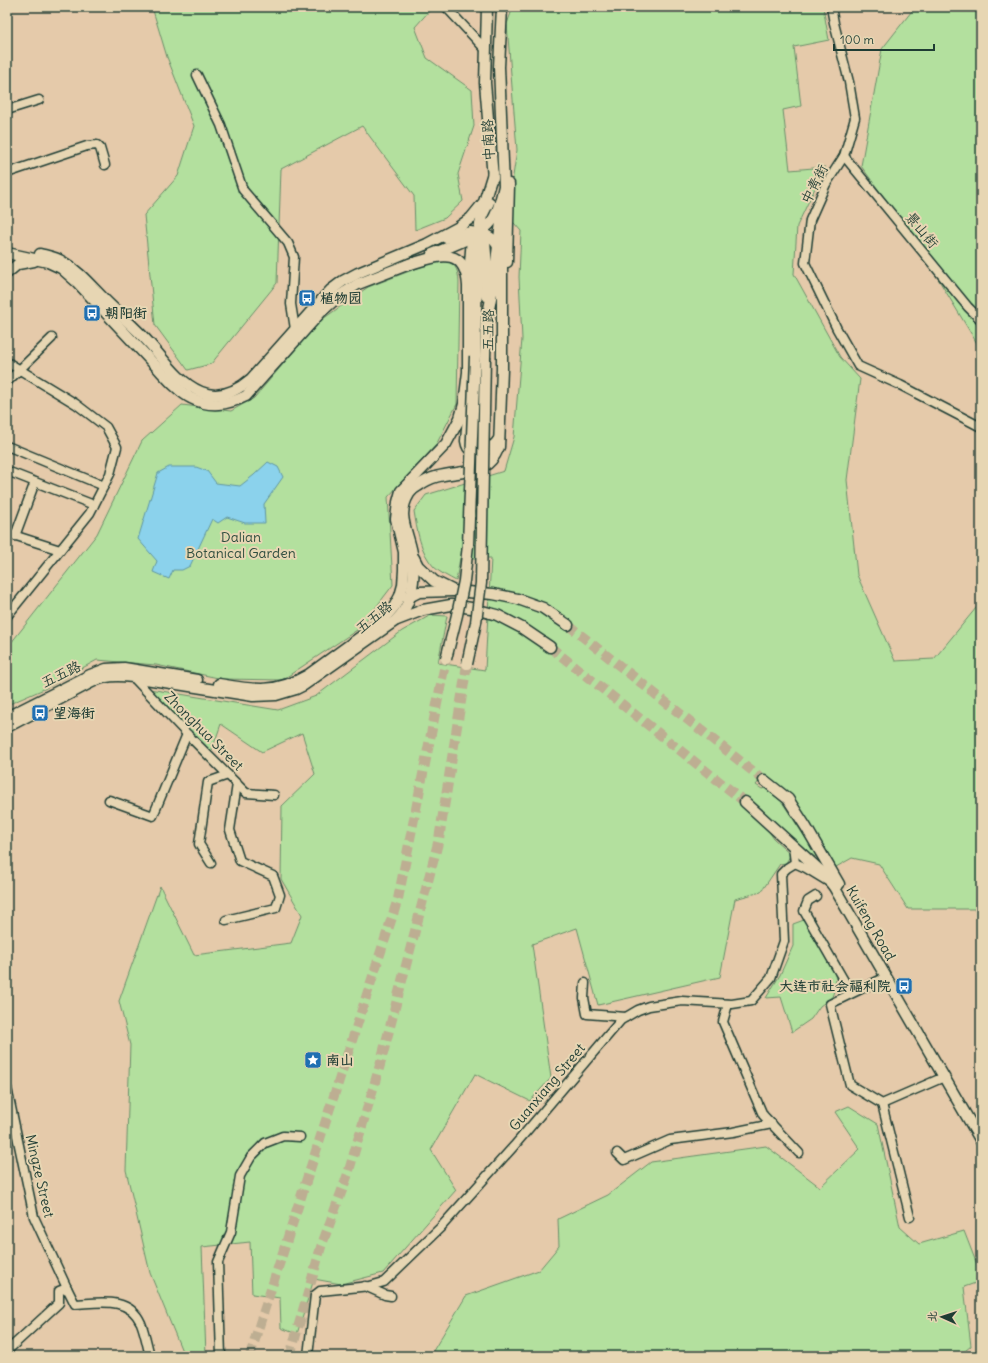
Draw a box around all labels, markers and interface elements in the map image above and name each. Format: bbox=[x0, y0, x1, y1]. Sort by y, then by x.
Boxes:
scale bar bbox=[834, 26, 934, 52]
text: 100 m bbox=[840, 32, 874, 47]
street label: 中南路 bbox=[478, 119, 498, 161]
street label: 中青街 bbox=[796, 161, 832, 207]
street label: 景山街 bbox=[902, 208, 942, 252]
bus stop icon: 植物园 bbox=[297, 288, 317, 308]
place label: 植物园 bbox=[320, 289, 362, 307]
bus stop icon: 朝阳街 bbox=[82, 303, 102, 323]
place label: 朝阳街 bbox=[105, 304, 147, 322]
street label: 五五路 bbox=[479, 309, 497, 351]
park label: Dalian Botanical Garden bbox=[186, 528, 296, 562]
street label: 五五路 bbox=[352, 597, 396, 637]
street label: 五五路 bbox=[38, 657, 84, 691]
street label: Zhonghua Street bbox=[161, 688, 248, 775]
bus stop icon: 望海街 bbox=[30, 703, 50, 723]
place label: 望海街 bbox=[53, 704, 95, 722]
street label: Kuifeng Road bbox=[842, 882, 900, 964]
bus stop icon: 大连市社会福利院 bbox=[894, 976, 914, 996]
place label: 大连市社会福利院 bbox=[779, 977, 891, 995]
street label: Guanxiang Street bbox=[505, 1039, 589, 1135]
place icon: 南山 bbox=[303, 1050, 323, 1070]
place label: 南山 bbox=[326, 1051, 354, 1069]
street label: Mingze Street bbox=[22, 1133, 58, 1220]
north arrow bbox=[922, 1297, 962, 1337]
text: 北 bbox=[925, 1311, 939, 1322]

